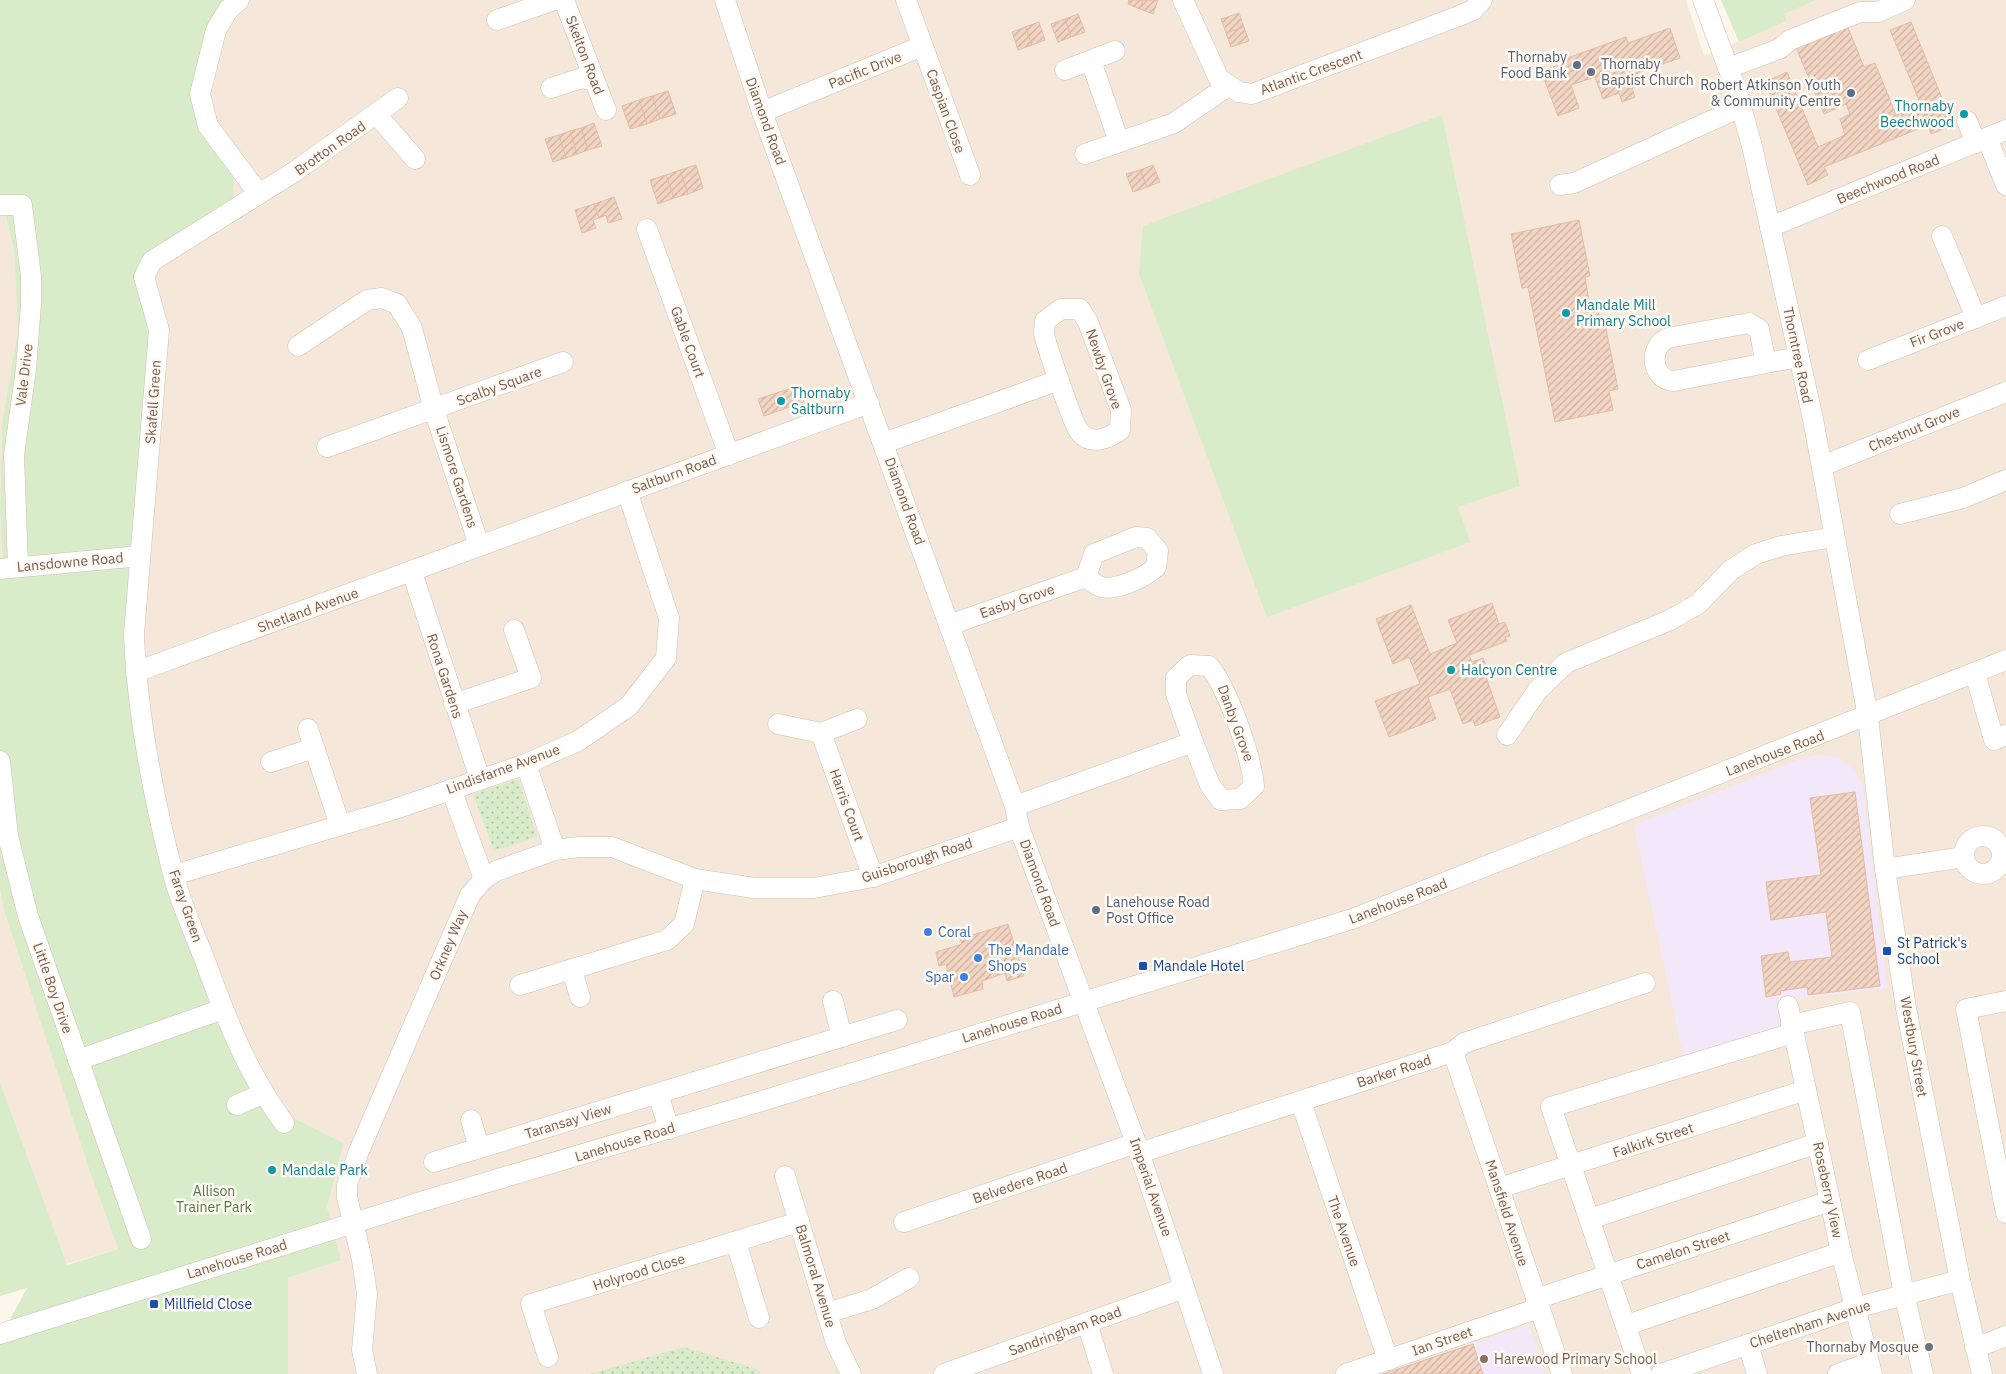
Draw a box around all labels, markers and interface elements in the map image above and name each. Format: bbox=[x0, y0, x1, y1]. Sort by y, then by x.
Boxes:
street label: Skelton Road bbox=[562, 13, 608, 97]
street label: Atlantic Crescent bbox=[1257, 45, 1365, 99]
street label: Pacific Drive bbox=[826, 47, 904, 93]
place label: Thornaby Food Bank bbox=[1500, 48, 1568, 82]
place label: Thornaby Baptist Church bbox=[1601, 55, 1694, 89]
marker: Thornaby Food Bank bbox=[1571, 59, 1583, 71]
street label: Caspian Close bbox=[922, 66, 970, 156]
marker: Thornaby Baptist Church bbox=[1585, 66, 1597, 78]
street label: Diamond Road bbox=[742, 75, 790, 167]
place label: Robert Atkinson Youth & Community Centre bbox=[1700, 76, 1841, 110]
marker: Robert Atkinson Youth & Community Centre bbox=[1845, 87, 1857, 99]
place label: Thornaby Beechwood bbox=[1880, 97, 1954, 131]
marker: Thornaby Beechwood bbox=[1958, 108, 1970, 120]
street label: Brotton Road bbox=[291, 117, 369, 179]
street label: Beechwood Road bbox=[1834, 150, 1942, 208]
place label: Mandale Mill Primary School bbox=[1576, 296, 1671, 330]
street label: Gable Court bbox=[667, 304, 709, 380]
street label: Thorntree Road bbox=[1779, 305, 1817, 405]
marker: Mandale Mill Primary School bbox=[1560, 307, 1572, 319]
street label: Fir Grove bbox=[1907, 314, 1967, 352]
street label: Newby Grove bbox=[1082, 327, 1126, 412]
street label: Vale Drive bbox=[11, 342, 37, 407]
street label: Skafell Green bbox=[141, 359, 165, 445]
street label: Scalby Square bbox=[454, 362, 544, 410]
place label: Thornaby Saltburn bbox=[791, 384, 850, 418]
marker: Thornaby Saltburn bbox=[775, 395, 787, 407]
street label: Chestnut Grove bbox=[1866, 402, 1963, 456]
street label: Lismore Gardens bbox=[432, 424, 482, 530]
street label: Saltburn Road bbox=[629, 450, 719, 498]
street label: Diamond Road bbox=[881, 455, 929, 547]
street label: Lansdowne Road bbox=[16, 548, 124, 576]
street label: Easby Grove bbox=[977, 580, 1057, 622]
street label: Shetland Avenue bbox=[255, 583, 361, 637]
street label: Rona Gardens bbox=[423, 631, 467, 721]
place label: Halcyon Centre bbox=[1461, 661, 1558, 679]
marker: Halcyon Centre bbox=[1445, 664, 1457, 676]
street label: Danby Grove bbox=[1214, 682, 1258, 764]
street label: Lanehouse Road bbox=[1723, 726, 1827, 780]
street label: Lindisfarne Avenue bbox=[444, 740, 563, 798]
street label: Harris Court bbox=[826, 766, 868, 844]
street label: Guisborough Road bbox=[859, 834, 975, 886]
street label: Diamond Road bbox=[1016, 837, 1064, 929]
street label: Faray Green bbox=[165, 867, 207, 945]
street label: Lanehouse Road bbox=[1346, 874, 1450, 928]
place label: Lanehouse Road Post Office bbox=[1106, 893, 1210, 927]
marker: Lanehouse Road Post Office bbox=[1090, 904, 1102, 916]
street label: Orkney Way bbox=[425, 907, 471, 983]
place label: Coral bbox=[938, 923, 971, 941]
marker: Coral bbox=[922, 926, 934, 938]
place label: St Patrick's School bbox=[1897, 934, 1968, 968]
street label: Little Boy Drive bbox=[29, 940, 77, 1036]
place label: The Mandale Shops bbox=[988, 941, 1069, 975]
marker: St Patrick's School bbox=[1881, 945, 1893, 957]
marker: The Mandale Shops bbox=[972, 952, 984, 964]
place label: Mandale Hotel bbox=[1153, 957, 1244, 975]
marker: Mandale Hotel bbox=[1137, 960, 1149, 972]
place label: Spar bbox=[925, 968, 954, 986]
marker: Spar bbox=[958, 971, 970, 983]
street label: Westbury Street bbox=[1896, 995, 1932, 1099]
street label: Lanehouse Road bbox=[960, 999, 1064, 1047]
street label: Barker Road bbox=[1354, 1051, 1434, 1091]
street label: Taransay View bbox=[522, 1099, 614, 1143]
street label: Lanehouse Road bbox=[573, 1118, 677, 1166]
street label: Falkirk Street bbox=[1610, 1118, 1696, 1161]
street label: Imperial Avenue bbox=[1126, 1135, 1176, 1239]
street label: Roseberry View bbox=[1809, 1140, 1847, 1240]
street label: Mansfield Avenue bbox=[1481, 1157, 1533, 1269]
street label: Belvedere Road bbox=[970, 1158, 1070, 1208]
place label: Mandale Park bbox=[282, 1161, 368, 1179]
marker: Mandale Park bbox=[266, 1164, 278, 1176]
park label: Allison Trainer Park bbox=[176, 1182, 253, 1216]
street label: The Avenue bbox=[1323, 1193, 1365, 1269]
street label: Balmoral Avenue bbox=[792, 1222, 840, 1330]
street label: Camelon Street bbox=[1634, 1226, 1732, 1274]
street label: Lanehouse Road bbox=[185, 1235, 289, 1283]
street label: Holyrood Close bbox=[591, 1249, 688, 1295]
place label: Millfield Close bbox=[164, 1295, 252, 1313]
street label: Cheltenham Avenue bbox=[1747, 1296, 1873, 1352]
marker: Millfield Close bbox=[148, 1298, 160, 1310]
street label: Sandringham Road bbox=[1006, 1302, 1124, 1360]
street label: Ian Street bbox=[1409, 1322, 1475, 1360]
place label: Thornaby Mosque bbox=[1807, 1338, 1919, 1356]
marker: Thornaby Mosque bbox=[1923, 1341, 1935, 1353]
place label: Harewood Primary School bbox=[1494, 1350, 1657, 1368]
marker: Harewood Primary School bbox=[1478, 1353, 1490, 1365]

